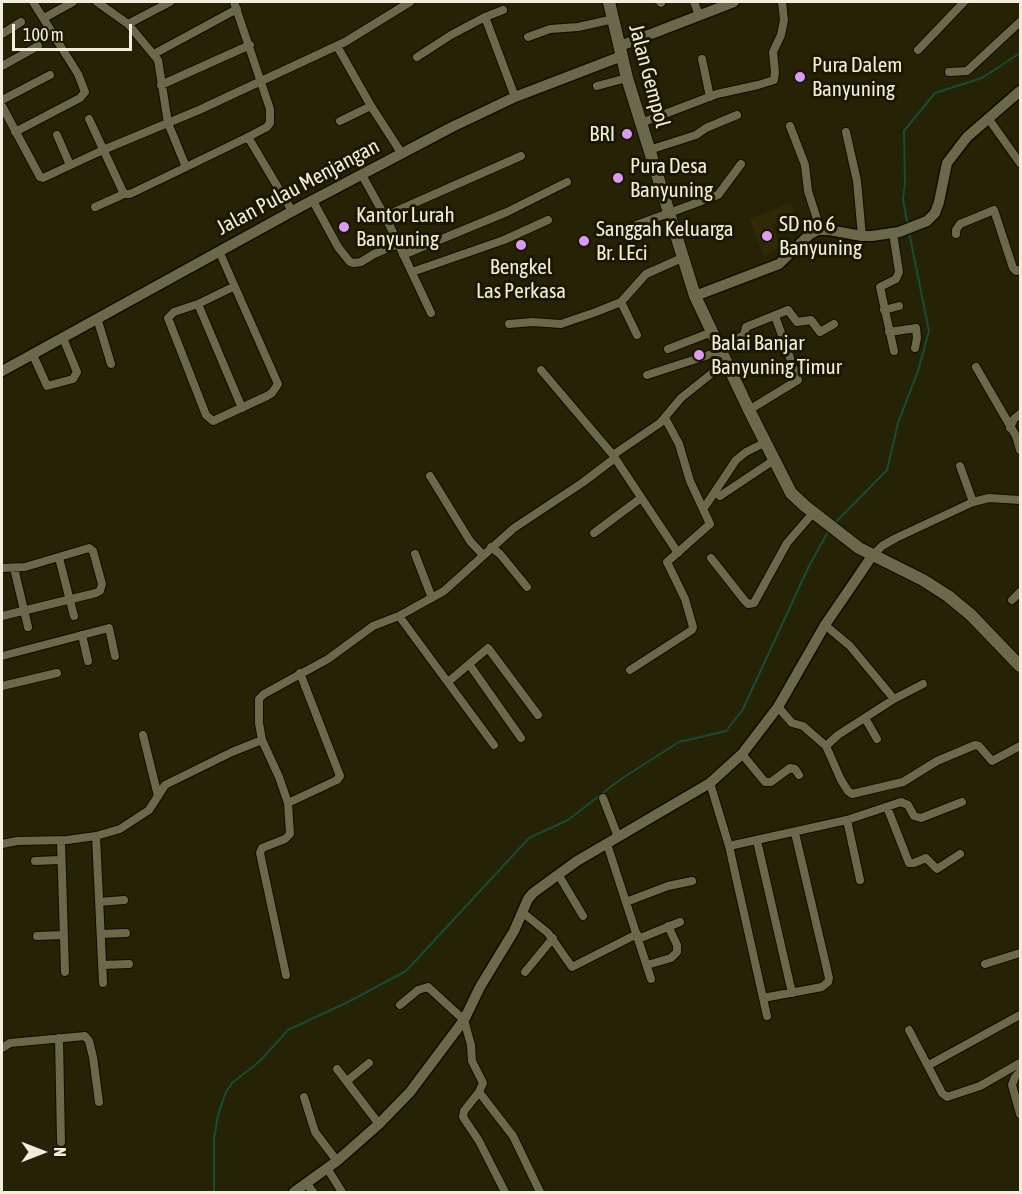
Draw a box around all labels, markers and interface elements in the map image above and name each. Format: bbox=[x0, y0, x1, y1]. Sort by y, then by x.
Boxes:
scale bar bbox=[15, 12, 135, 50]
street label: Jalan Gempol bbox=[623, 22, 675, 130]
text: 100 m bbox=[23, 24, 64, 45]
place label: Pura Dalem Banyuning bbox=[812, 52, 902, 102]
marker: Pura Dalem Banyuning bbox=[793, 70, 807, 84]
place label: BRI bbox=[589, 121, 615, 147]
marker: BRI bbox=[620, 127, 634, 141]
street label: Jalan Pulau Menjangan bbox=[212, 133, 384, 241]
place label: Pura Desa Banyuning bbox=[630, 153, 713, 203]
marker: Pura Desa Banyuning bbox=[611, 171, 625, 185]
place label: Kantor Lurah Banyuning bbox=[356, 202, 455, 252]
place label: SD no 6 Banyuning bbox=[779, 211, 862, 261]
place label: Sanggah Keluarga Br. LEci bbox=[596, 216, 734, 266]
marker: Kantor Lurah Banyuning bbox=[337, 220, 351, 234]
marker: SD no 6 Banyuning bbox=[760, 229, 774, 243]
marker: Sanggah Keluarga Br. LEci bbox=[577, 234, 591, 248]
marker: Bengkel Las Perkasa bbox=[514, 238, 528, 252]
place label: Bengkel Las Perkasa bbox=[476, 254, 566, 304]
place label: Balai Banjar Banyuning Timur bbox=[711, 330, 842, 380]
marker: Balai Banjar Banyuning Timur bbox=[692, 348, 706, 362]
north arrow bbox=[12, 1122, 72, 1182]
text: N bbox=[51, 1147, 69, 1157]

